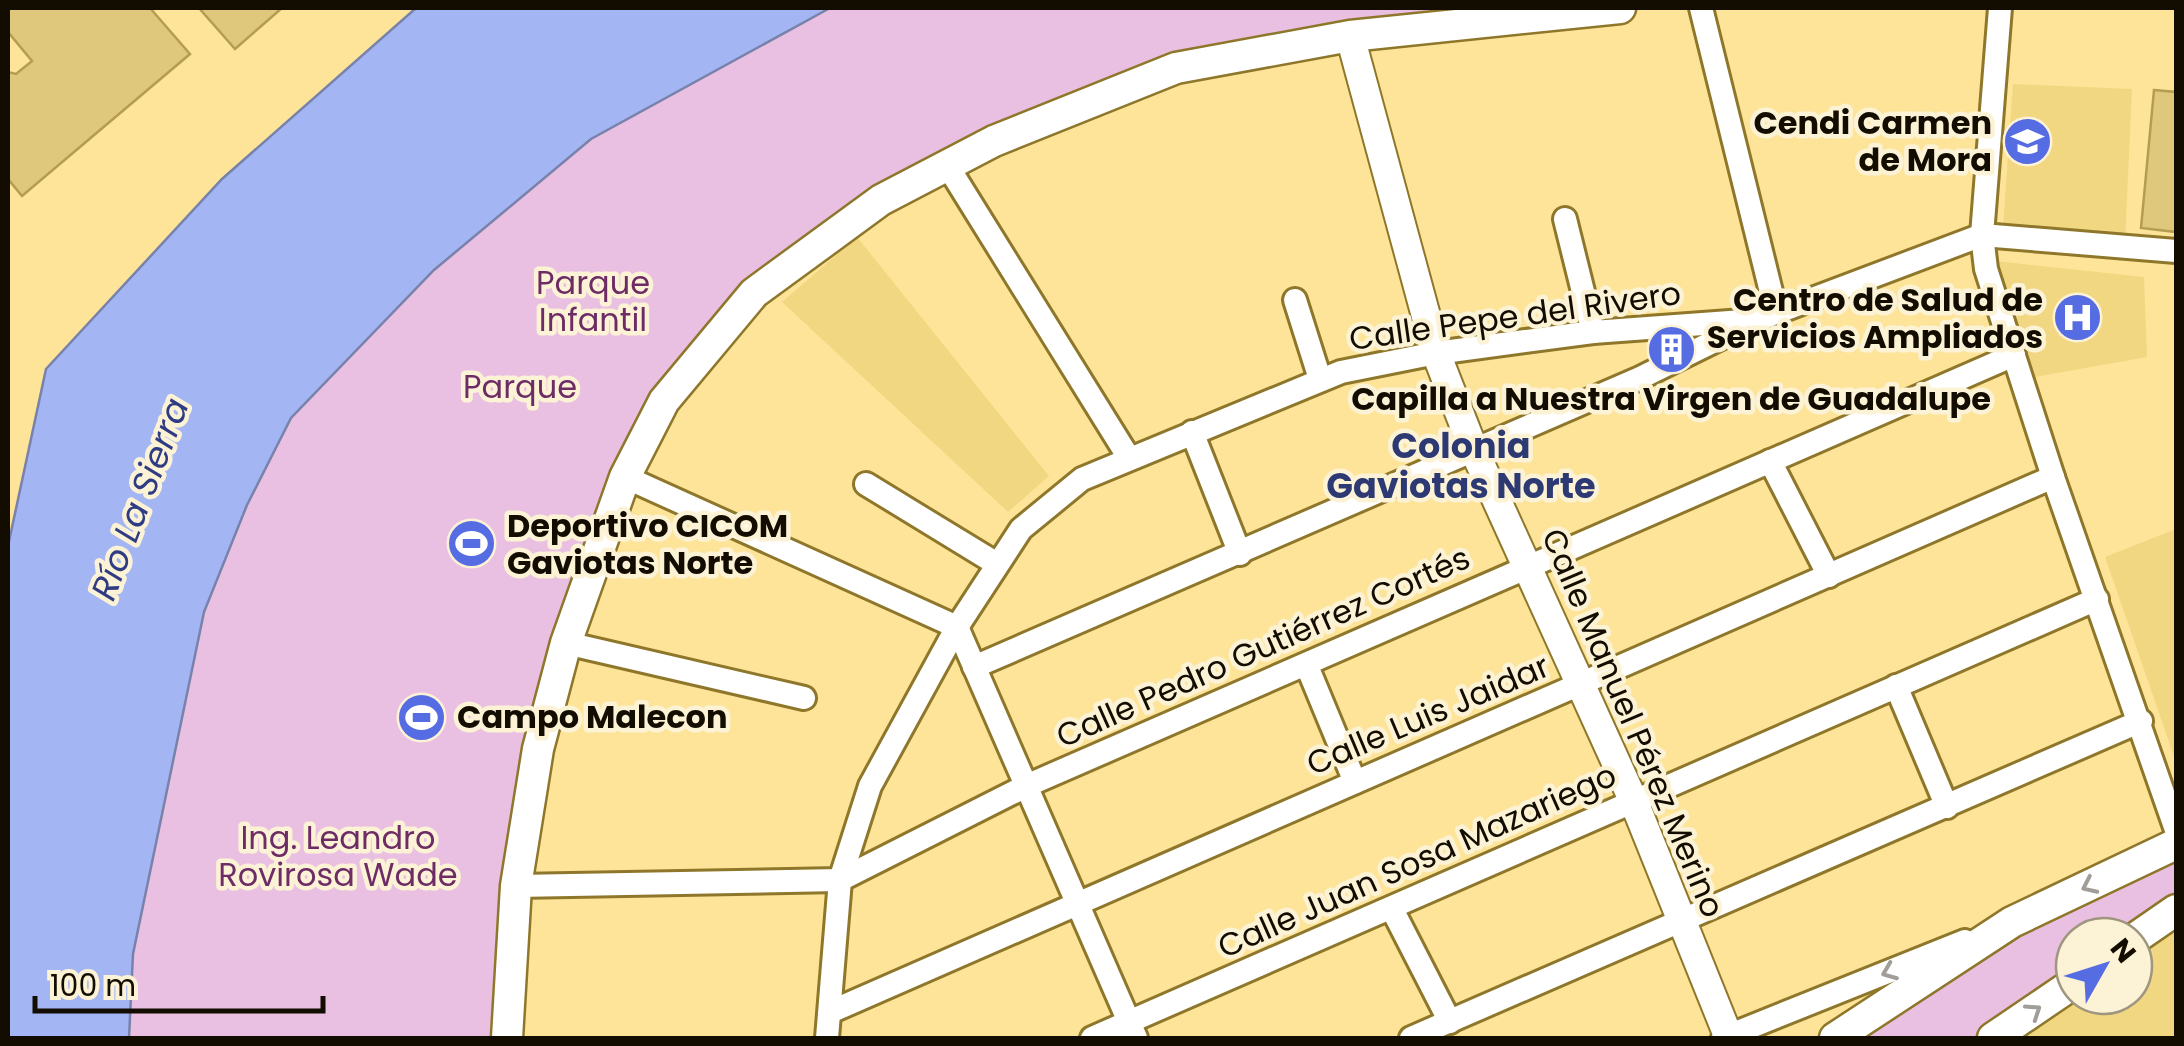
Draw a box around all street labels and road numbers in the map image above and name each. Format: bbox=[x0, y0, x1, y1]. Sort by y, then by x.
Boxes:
street label: Calle Pepe del Rivero bbox=[1346, 270, 1684, 361]
street label: Calle Manuel Pérez Merino bbox=[1531, 521, 1736, 924]
street label: Calle Pedro Gutiérrez Cortés bbox=[1049, 535, 1477, 758]
street label: Calle Luis Jaidar bbox=[1300, 643, 1556, 786]
street label: Calle Juan Sosa Mazariego bbox=[1210, 752, 1623, 969]

